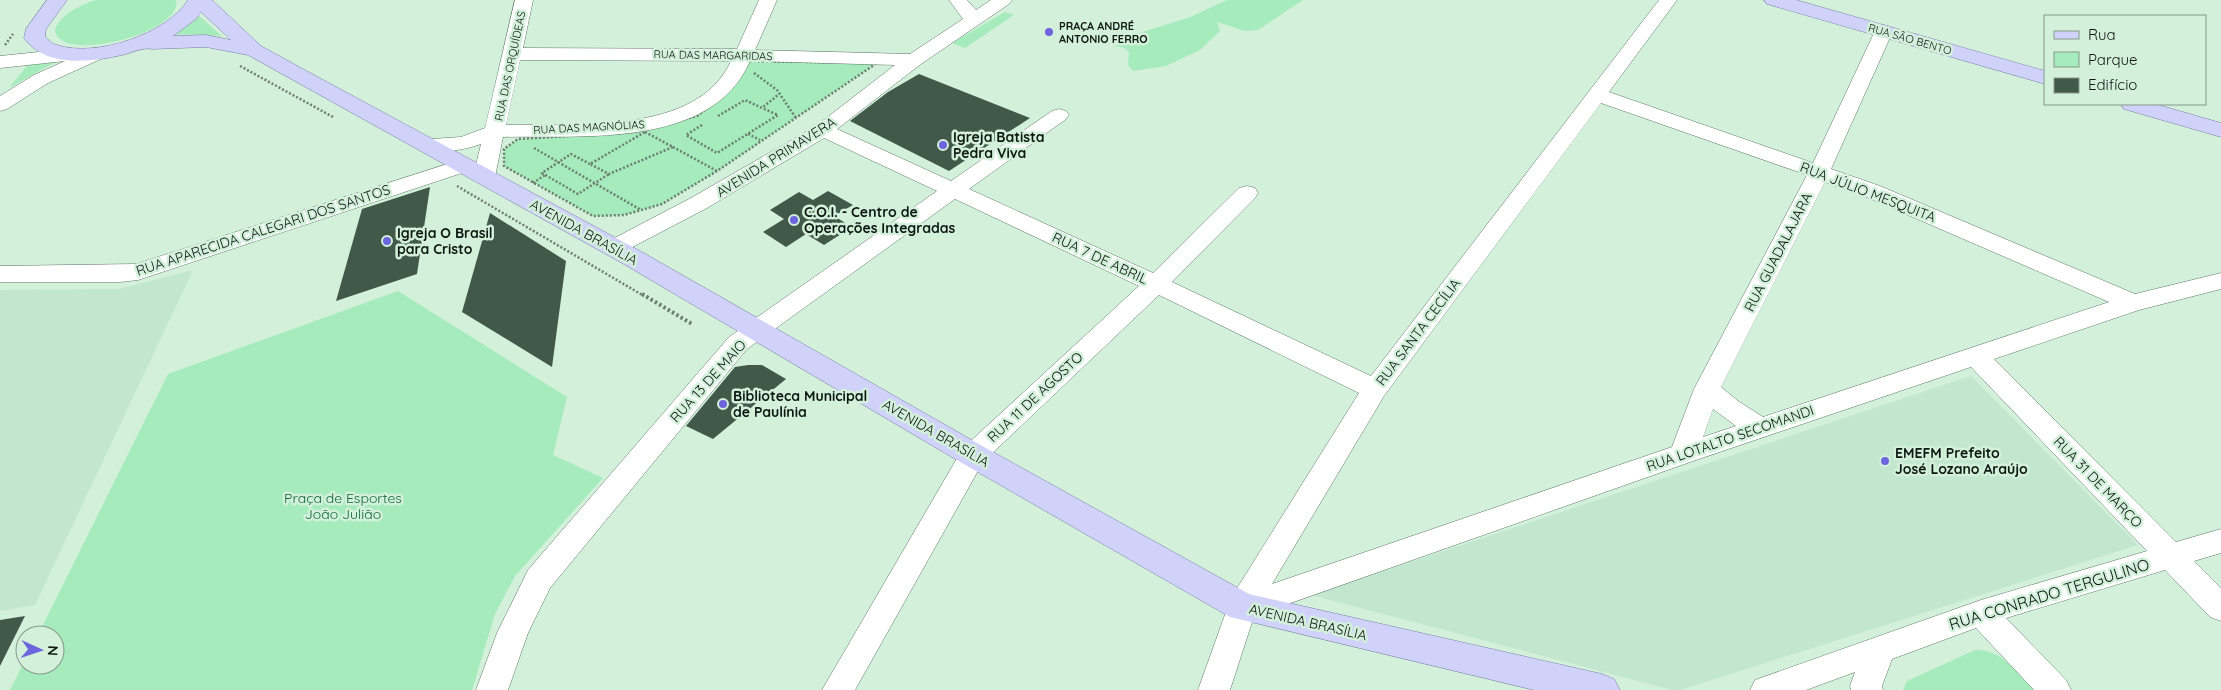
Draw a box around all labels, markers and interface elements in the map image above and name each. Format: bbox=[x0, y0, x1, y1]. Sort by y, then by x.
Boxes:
street label: RUA DAS ORQUÍDEAS bbox=[492, 10, 528, 122]
legend bbox=[2044, 15, 2206, 105]
place label: PRAÇA ANDRÉ ANTONIO FERRO bbox=[1059, 19, 1148, 46]
street label: RUA SÃO BENTO bbox=[1867, 20, 1953, 58]
text: Rua bbox=[2088, 25, 2116, 44]
marker: PRAÇA ANDRÉ ANTONIO FERRO bbox=[1043, 26, 1055, 38]
street label: RUA DAS MARGARIDAS bbox=[653, 47, 773, 63]
text: Parque bbox=[2088, 50, 2138, 69]
text: Edifício bbox=[2088, 75, 2137, 94]
street label: AVENIDA PRIMAVERA bbox=[713, 113, 839, 201]
street label: RUA DAS MAGNÓLIAS bbox=[533, 117, 645, 137]
place label: Igreja Batista Pedra Viva bbox=[953, 128, 1045, 162]
marker: Igreja Batista Pedra Viva bbox=[937, 139, 949, 151]
street label: RUA JÚLIO MESQUITA bbox=[1798, 158, 1938, 226]
street label: RUA APARECIDA CALEGARI DOS SANTOS bbox=[134, 180, 393, 280]
street label: RUA GUADALAJARA bbox=[1740, 189, 1816, 315]
street label: AVENIDA BRASÍLIA bbox=[527, 195, 641, 269]
place label: C.O.I. - Centro de Operações Integradas bbox=[804, 203, 956, 237]
marker: C.O.I. - Centro de Operações Integradas bbox=[788, 214, 800, 226]
place label: Igreja O Brasil para Cristo bbox=[397, 224, 493, 258]
street label: RUA 7 DE ABRIL bbox=[1049, 228, 1151, 288]
marker: Igreja O Brasil para Cristo bbox=[381, 235, 393, 247]
street label: RUA SANTA CECÍLIA bbox=[1372, 275, 1464, 389]
street label: RUA 13 DE MAIO bbox=[666, 336, 750, 426]
street label: RUA 11 DE AGOSTO bbox=[983, 348, 1087, 446]
place label: Biblioteca Municipal de Paulínia bbox=[733, 387, 867, 421]
street label: AVENIDA BRASÍLIA bbox=[879, 395, 993, 471]
marker: Biblioteca Municipal de Paulínia bbox=[717, 398, 729, 410]
street label: RUA LOTALTO SECOMANDI bbox=[1644, 401, 1816, 475]
street label: RUA 31 DE MARÇO bbox=[2050, 433, 2146, 532]
place label: EMEFM Prefeito José Lozano Araújo bbox=[1895, 444, 2028, 478]
marker: EMEFM Prefeito José Lozano Araújo bbox=[1879, 455, 1891, 467]
park label: Praça de Esportes João Julião bbox=[284, 489, 402, 523]
street label: RUA CONRADO TERGULINO bbox=[1946, 554, 2152, 634]
street label: AVENIDA BRASÍLIA bbox=[1247, 600, 1369, 644]
north arrow bbox=[15, 625, 65, 675]
text: N bbox=[44, 645, 62, 656]

